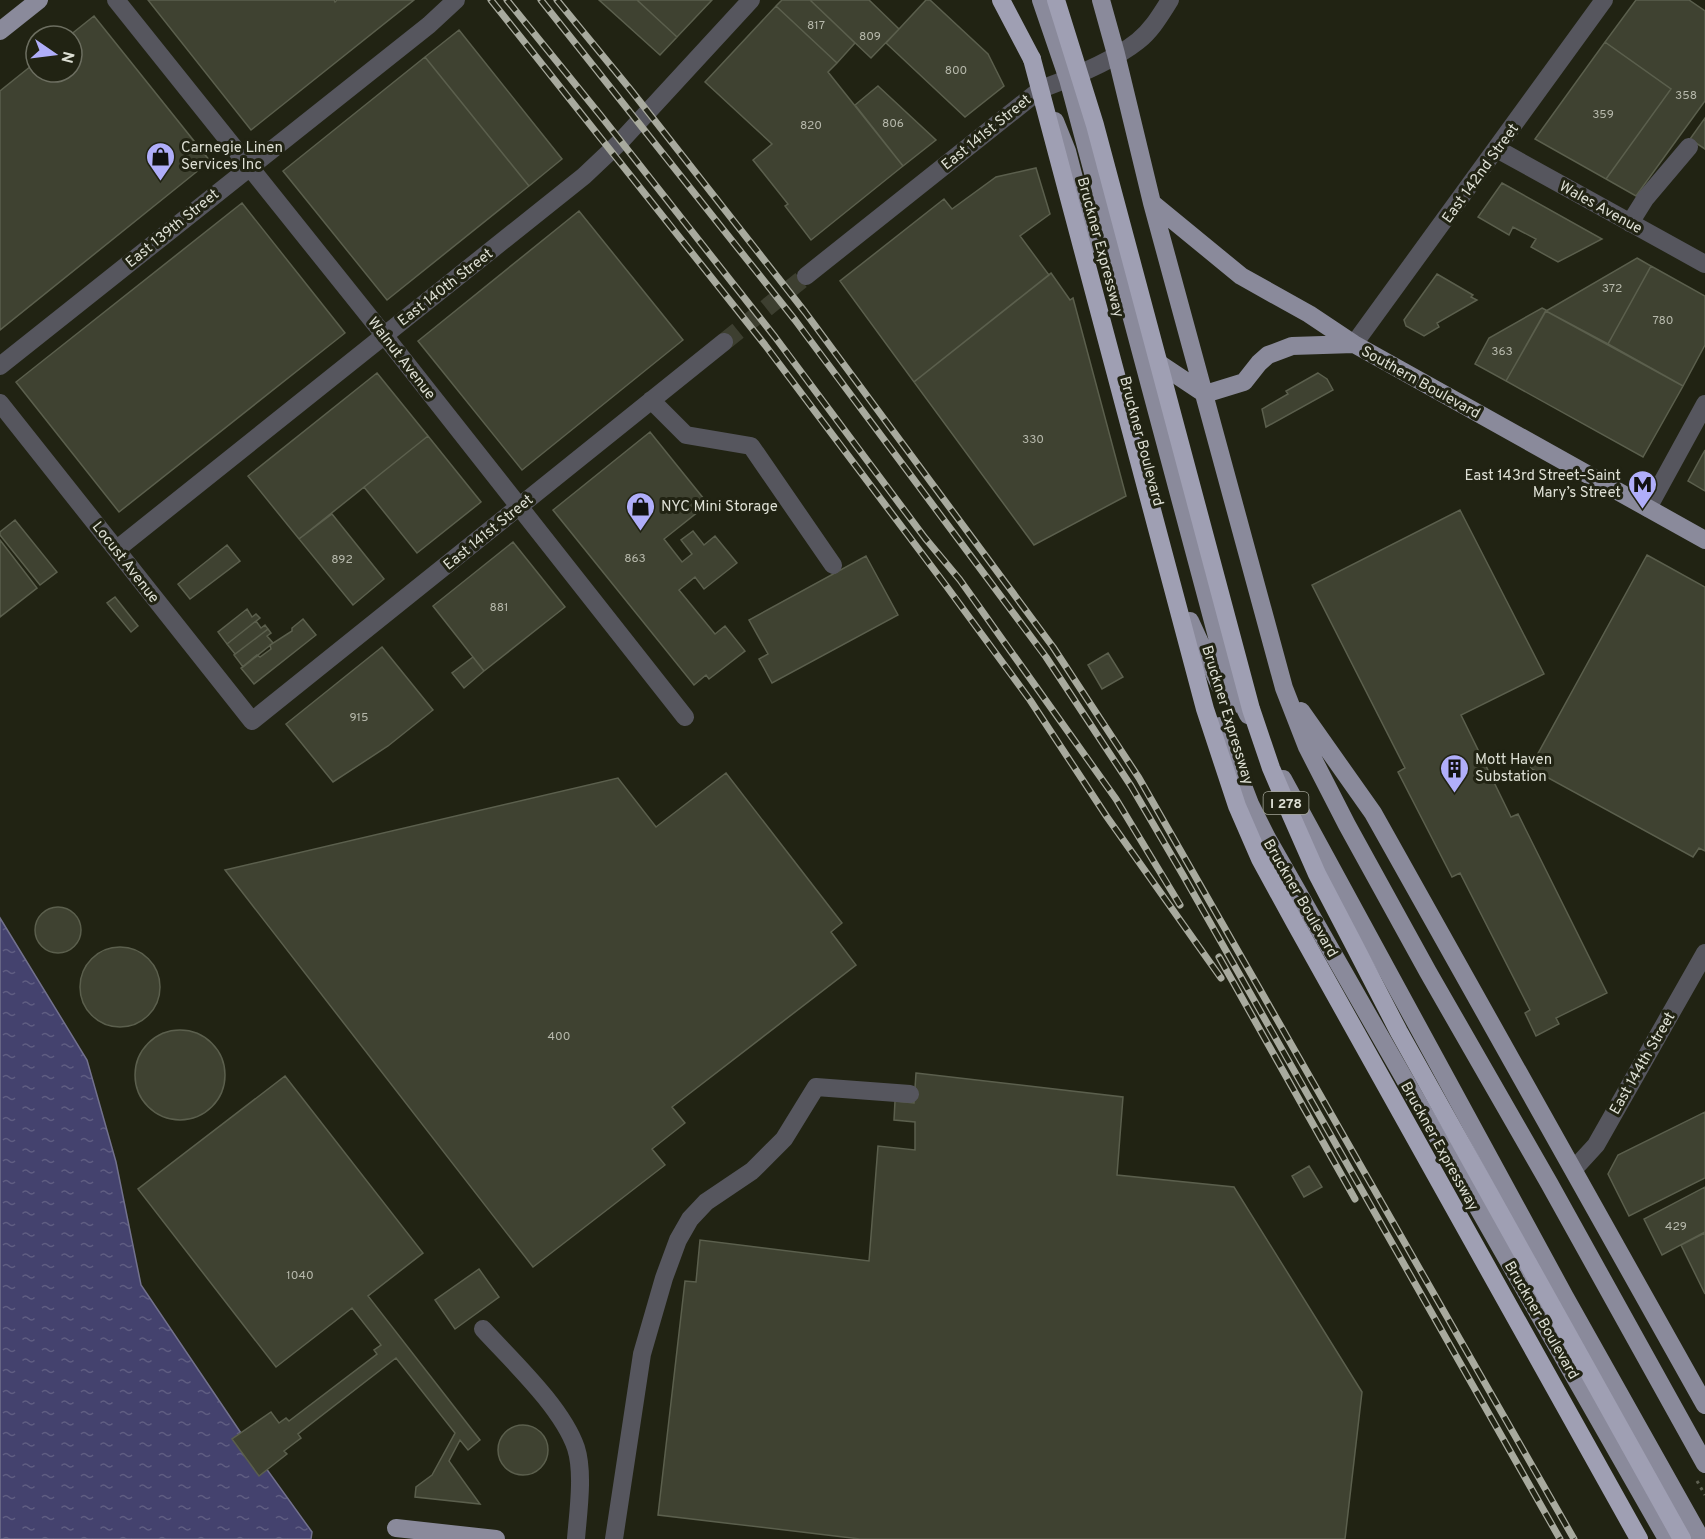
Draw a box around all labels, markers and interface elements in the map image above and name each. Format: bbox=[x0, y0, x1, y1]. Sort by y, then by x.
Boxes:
house number: 817 bbox=[807, 18, 825, 34]
north arrow bbox=[24, 24, 84, 84]
house number: 809 bbox=[859, 29, 881, 45]
text: N bbox=[56, 49, 78, 65]
house number: 800 bbox=[945, 63, 967, 79]
house number: 358 bbox=[1675, 88, 1697, 104]
street label: East 141st Street bbox=[938, 91, 1036, 175]
house number: 359 bbox=[1592, 107, 1614, 123]
house number: 806 bbox=[882, 116, 904, 132]
house number: 820 bbox=[800, 118, 822, 134]
street label: East 142nd Street bbox=[1439, 120, 1524, 227]
place label: Carnegie Linen Services Inc bbox=[181, 139, 283, 175]
shop icon: Carnegie Linen Services Inc bbox=[144, 140, 176, 182]
street label: Bruckner Expressway bbox=[1072, 175, 1127, 320]
street label: Wales Avenue bbox=[1555, 178, 1645, 239]
street label: East 139th Street bbox=[122, 186, 224, 273]
street label: East 140th Street bbox=[394, 245, 497, 331]
house number: 372 bbox=[1602, 281, 1622, 297]
house number: 780 bbox=[1653, 313, 1673, 329]
street label: Walnut Avenue bbox=[363, 314, 439, 404]
street label: Southern Boulevard bbox=[1357, 343, 1483, 424]
house number: 363 bbox=[1491, 344, 1513, 360]
street label: Bruckner Boulevard bbox=[1114, 374, 1167, 508]
house number: 330 bbox=[1022, 432, 1044, 448]
place label: East 143rd Street–Saint Mary’s Street bbox=[1464, 467, 1621, 503]
metro station icon: East 143rd Street–Saint Mary’s Street bbox=[1626, 468, 1658, 510]
shop icon: NYC Mini Storage bbox=[624, 490, 656, 532]
street label: East 141st Street bbox=[440, 491, 538, 575]
place label: NYC Mini Storage bbox=[661, 498, 778, 517]
street label: Locust Avenue bbox=[87, 518, 163, 608]
house number: 863 bbox=[624, 551, 646, 567]
house number: 892 bbox=[331, 552, 353, 568]
house number: 881 bbox=[489, 600, 509, 616]
street label: Bruckner Expressway bbox=[1196, 643, 1257, 787]
house number: 915 bbox=[349, 710, 369, 726]
place label: Mott Haven Substation bbox=[1475, 751, 1552, 787]
building icon: Mott Haven Substation bbox=[1438, 752, 1470, 794]
road number: I 278 bbox=[1264, 792, 1308, 814]
street label: Bruckner Boulevard bbox=[1258, 836, 1341, 961]
street label: East 144th Street bbox=[1606, 1009, 1680, 1118]
house number: 400 bbox=[548, 1029, 570, 1045]
street label: Bruckner Expressway bbox=[1395, 1079, 1482, 1215]
house number: 429 bbox=[1665, 1219, 1687, 1235]
street label: Bruckner Boulevard bbox=[1499, 1258, 1582, 1383]
house number: 1040 bbox=[286, 1268, 314, 1284]

